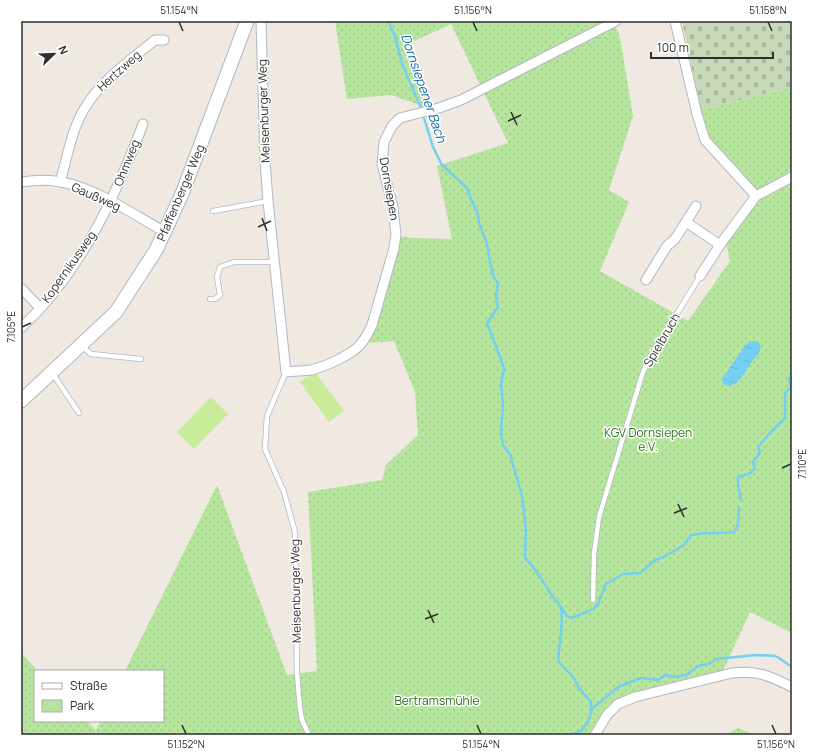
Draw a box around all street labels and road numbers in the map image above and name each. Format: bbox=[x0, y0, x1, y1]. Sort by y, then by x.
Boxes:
street label: Hertzweg bbox=[93, 46, 144, 95]
street label: Meisenburger Weg bbox=[253, 59, 274, 163]
street label: Ohmweg bbox=[109, 137, 144, 189]
street label: Pfaffenberger Weg bbox=[152, 142, 209, 244]
street label: Dornsiepen bbox=[376, 156, 403, 222]
street label: Gaußweg bbox=[69, 178, 124, 215]
street label: Kopernikusweg bbox=[37, 227, 100, 306]
street label: Spielbruch bbox=[639, 310, 684, 370]
street label: Meisenburger Weg bbox=[286, 539, 305, 643]

